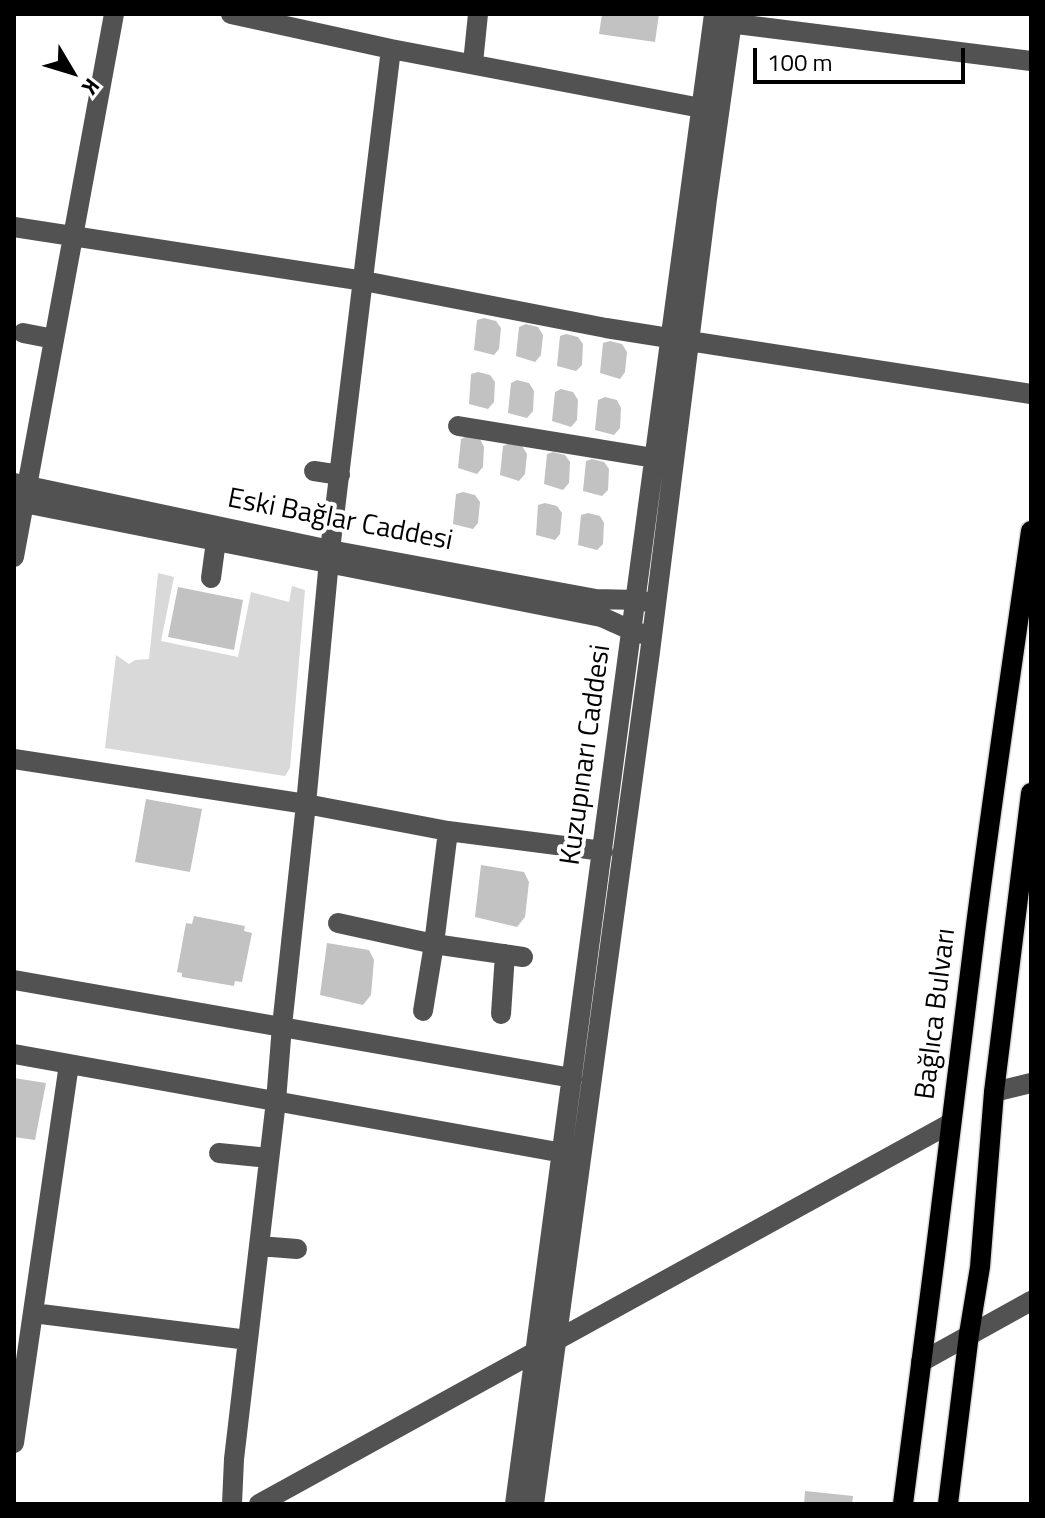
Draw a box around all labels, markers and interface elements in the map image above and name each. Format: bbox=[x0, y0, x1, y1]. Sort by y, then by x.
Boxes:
north arrow bbox=[32, 32, 112, 112]
scale bar bbox=[757, 32, 969, 82]
text: 100 m bbox=[767, 44, 833, 80]
text: K bbox=[74, 71, 108, 102]
street label: Eski Bağlar Caddesi bbox=[225, 483, 455, 559]
street label: Kuzupınarı Caddesi bbox=[555, 643, 619, 867]
street label: Bağlıca Bulvarı bbox=[910, 926, 964, 1102]

